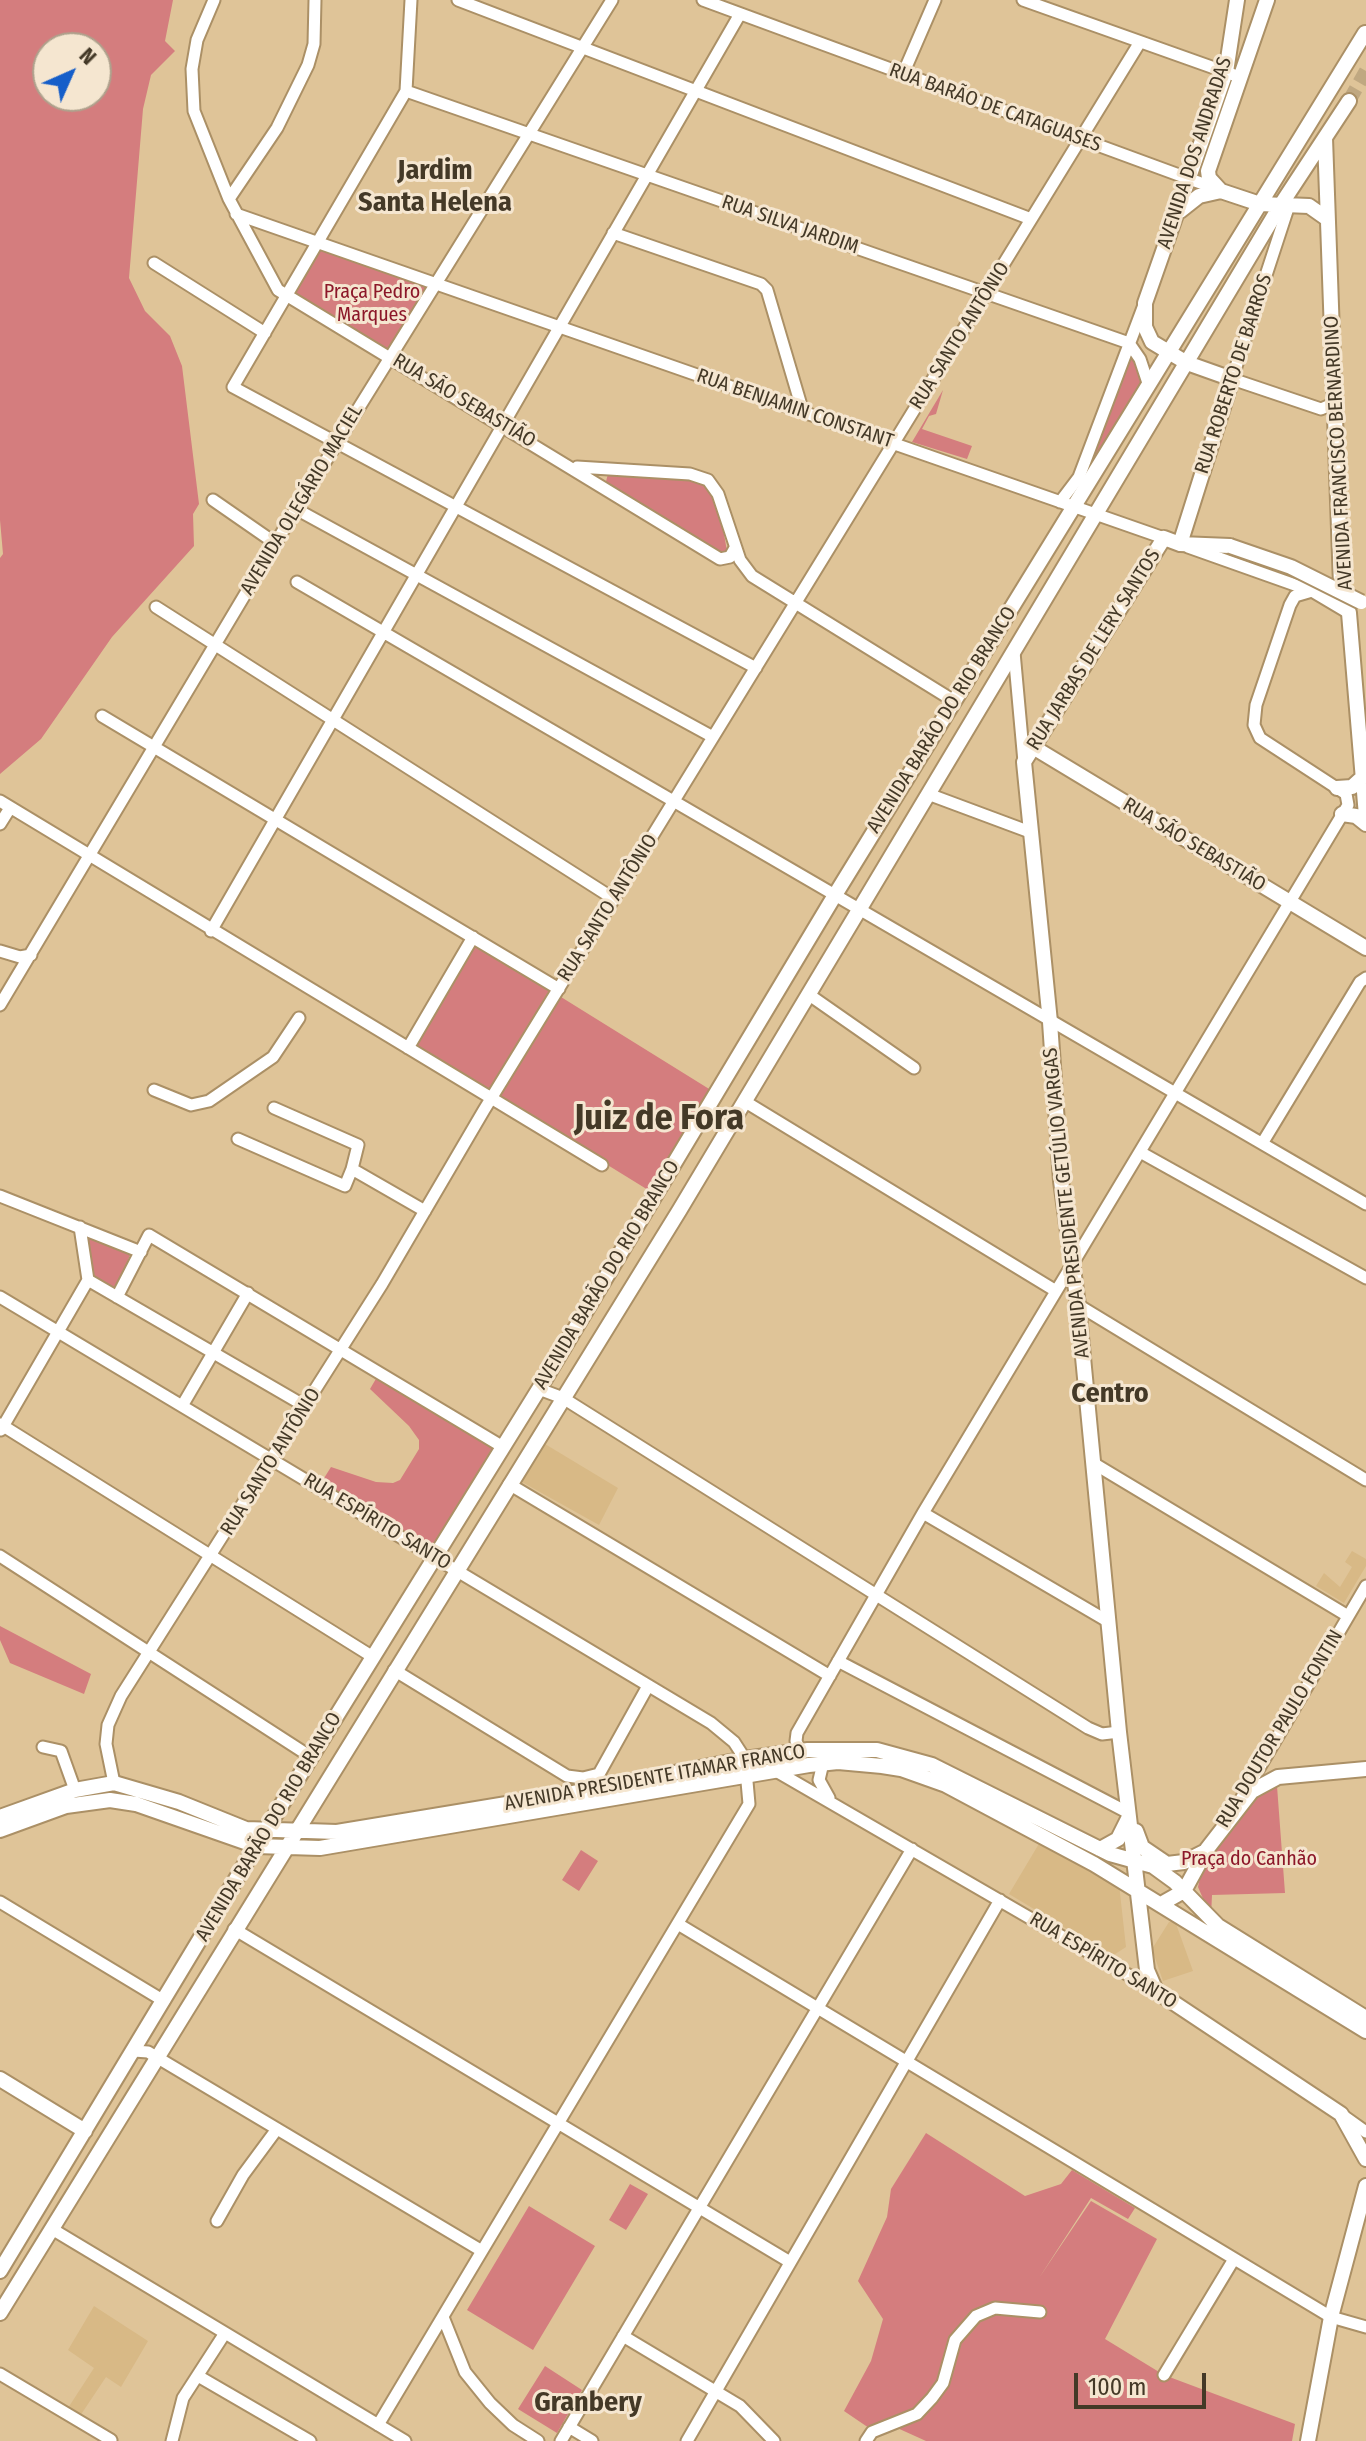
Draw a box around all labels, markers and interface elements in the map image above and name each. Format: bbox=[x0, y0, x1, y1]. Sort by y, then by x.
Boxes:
north arrow bbox=[32, 32, 112, 112]
text: N bbox=[74, 42, 102, 70]
street label: AVENIDA DOS ANDRADAS bbox=[1153, 54, 1237, 252]
street label: RUA BARÃO DE CATAGUASES bbox=[886, 58, 1104, 158]
district label: Jardim Santa Helena bbox=[358, 154, 512, 220]
street label: RUA SILVA JARDIM bbox=[718, 190, 862, 260]
street label: RUA SANTO ANTÔNIO bbox=[905, 258, 1015, 414]
street label: RUA ROBERTO DE BARROS bbox=[1190, 271, 1278, 477]
park label: Praça Pedro Marques bbox=[324, 280, 420, 327]
street label: AVENIDA FRANCISCO BERNARDINO bbox=[1320, 315, 1358, 591]
street label: RUA SÃO SEBASTIÃO bbox=[388, 349, 540, 453]
street label: RUA BENJAMIN CONSTANT bbox=[694, 364, 896, 454]
street label: AVENIDA OLEGÁRIO MACIEL bbox=[236, 400, 368, 600]
street label: RUA JARBAS DE LERY SANTOS bbox=[1022, 545, 1166, 755]
street label: AVENIDA BARÃO DO RIO BRANCO bbox=[862, 602, 1022, 838]
street label: RUA SÃO SEBASTIÃO bbox=[1118, 793, 1270, 897]
street label: RUA SANTO ANTÔNIO bbox=[553, 830, 663, 986]
street label: AVENIDA PRESIDENTE GETÚLIO VARGAS bbox=[1039, 1046, 1095, 1360]
district label: Juiz de Fora bbox=[574, 1097, 744, 1141]
street label: AVENIDA BARÃO DO RIO BRANCO bbox=[529, 1156, 685, 1394]
district label: Centro bbox=[1071, 1377, 1149, 1411]
street label: RUA SANTO ANTÔNIO bbox=[216, 1384, 326, 1540]
street label: RUA ESPÍRITO SANTO bbox=[299, 1468, 455, 1576]
street label: RUA DOUTOR PAULO FONTIN bbox=[1211, 1626, 1349, 1832]
street label: AVENIDA BARÃO DO RIO BRANCO bbox=[191, 1708, 347, 1946]
street label: AVENIDA PRESIDENTE ITAMAR FRANCO bbox=[503, 1740, 807, 1816]
park label: Praça do Canhão bbox=[1181, 1847, 1317, 1871]
street label: RUA ESPÍRITO SANTO bbox=[1025, 1907, 1181, 2015]
scale bar bbox=[1078, 2357, 1210, 2407]
text: 100 m bbox=[1088, 2373, 1146, 2401]
district label: Granbery bbox=[534, 2386, 642, 2420]

